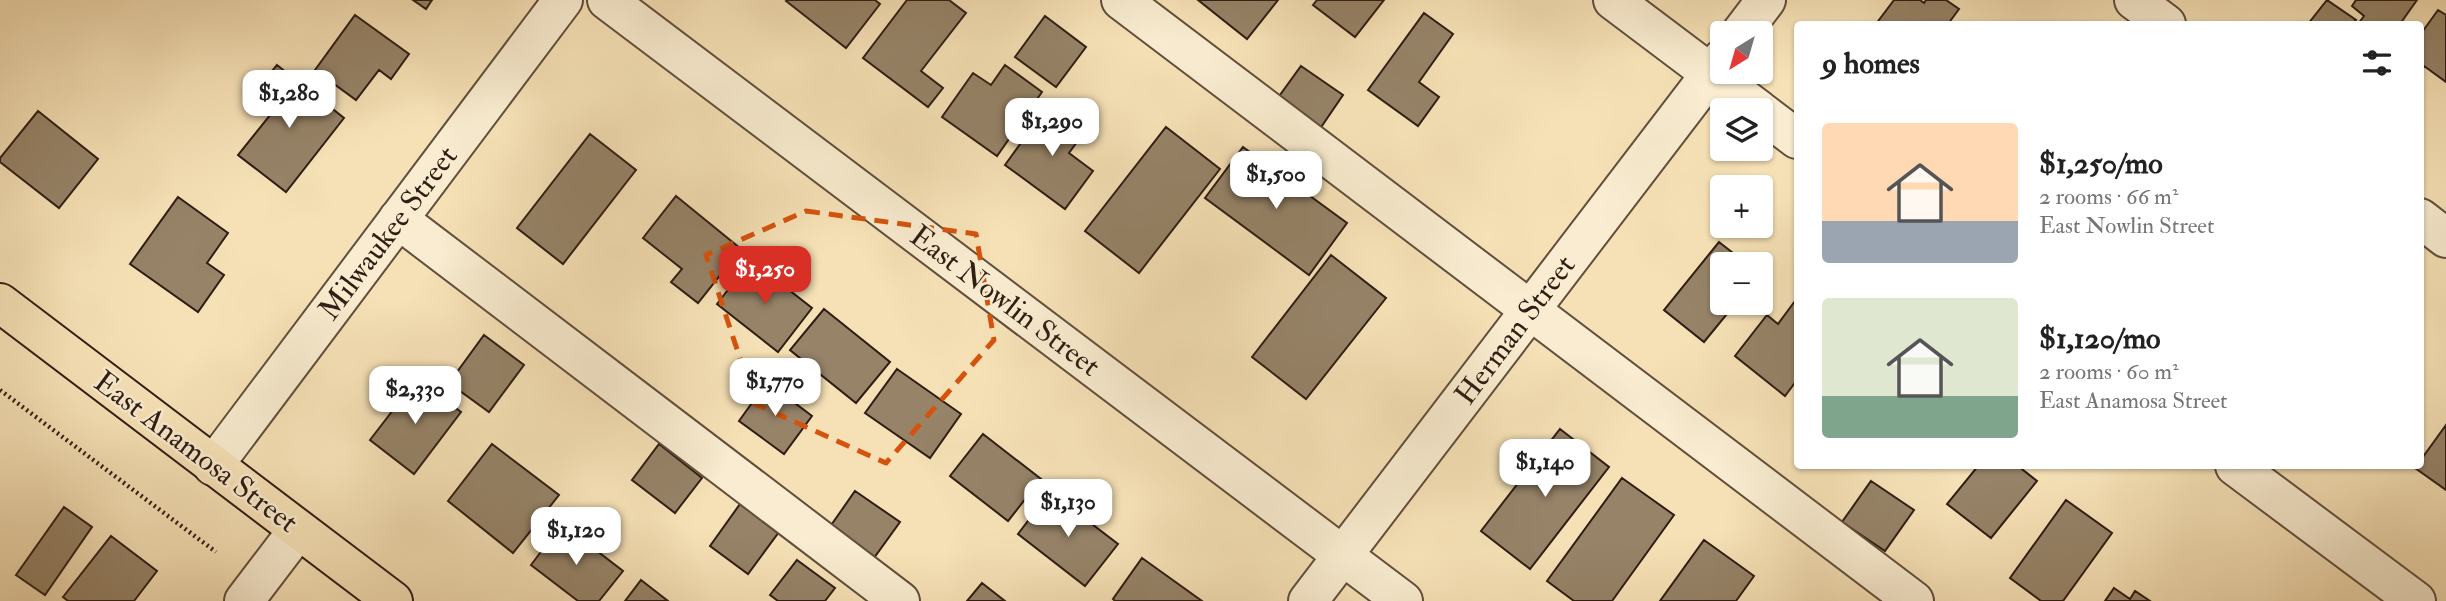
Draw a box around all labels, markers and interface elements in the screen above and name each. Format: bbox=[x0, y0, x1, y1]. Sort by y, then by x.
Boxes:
north arrow bbox=[1710, 21, 1773, 84]
map controls bbox=[1710, 21, 1773, 315]
icon: filters bbox=[2358, 44, 2396, 82]
text: 9 homes bbox=[1822, 45, 1920, 82]
pin: $1,280 bbox=[232, 71, 346, 130]
text: $1,280 bbox=[259, 78, 319, 107]
button: layers bbox=[1710, 98, 1773, 161]
pin: $1,290 bbox=[995, 99, 1109, 158]
text: $1,290 bbox=[1021, 106, 1083, 135]
street label: Milwaukee Street bbox=[311, 138, 466, 327]
text: $1,250/mo bbox=[2039, 145, 2163, 182]
icon: home bbox=[1878, 151, 1962, 235]
pin: $1,500 bbox=[1219, 152, 1333, 211]
text: $1,500 bbox=[1246, 159, 1306, 188]
button: + bbox=[1710, 175, 1773, 238]
text: 2 rooms · 66 m² bbox=[2039, 182, 2178, 211]
text: East Nowlin Street bbox=[2039, 211, 2214, 240]
street label: East Nowlin Street bbox=[902, 217, 1108, 385]
pin: $1,250 bbox=[708, 246, 822, 306]
street label: Herman Street bbox=[1447, 248, 1583, 412]
button: − bbox=[1710, 252, 1773, 315]
text: $1,250 bbox=[735, 254, 795, 283]
text: $1,120/mo bbox=[2039, 320, 2161, 357]
icon: home bbox=[1878, 326, 1962, 410]
text: 2 rooms · 60 m² bbox=[2039, 357, 2179, 386]
pin: $1,770 bbox=[718, 358, 832, 418]
street label: East Anamosa Street bbox=[87, 363, 306, 541]
pin: $2,330 bbox=[358, 366, 472, 426]
text: $1,770 bbox=[746, 366, 804, 395]
text: $2,330 bbox=[385, 374, 445, 403]
text: East Anamosa Street bbox=[2039, 386, 2228, 415]
pin: $1,140 bbox=[1488, 440, 1602, 499]
text: $1,140 bbox=[1515, 447, 1575, 476]
pin: $1,130 bbox=[1011, 480, 1125, 539]
text: $1,130 bbox=[1040, 487, 1096, 516]
pin: $1,120 bbox=[519, 508, 633, 567]
text: $1,120 bbox=[547, 515, 605, 544]

